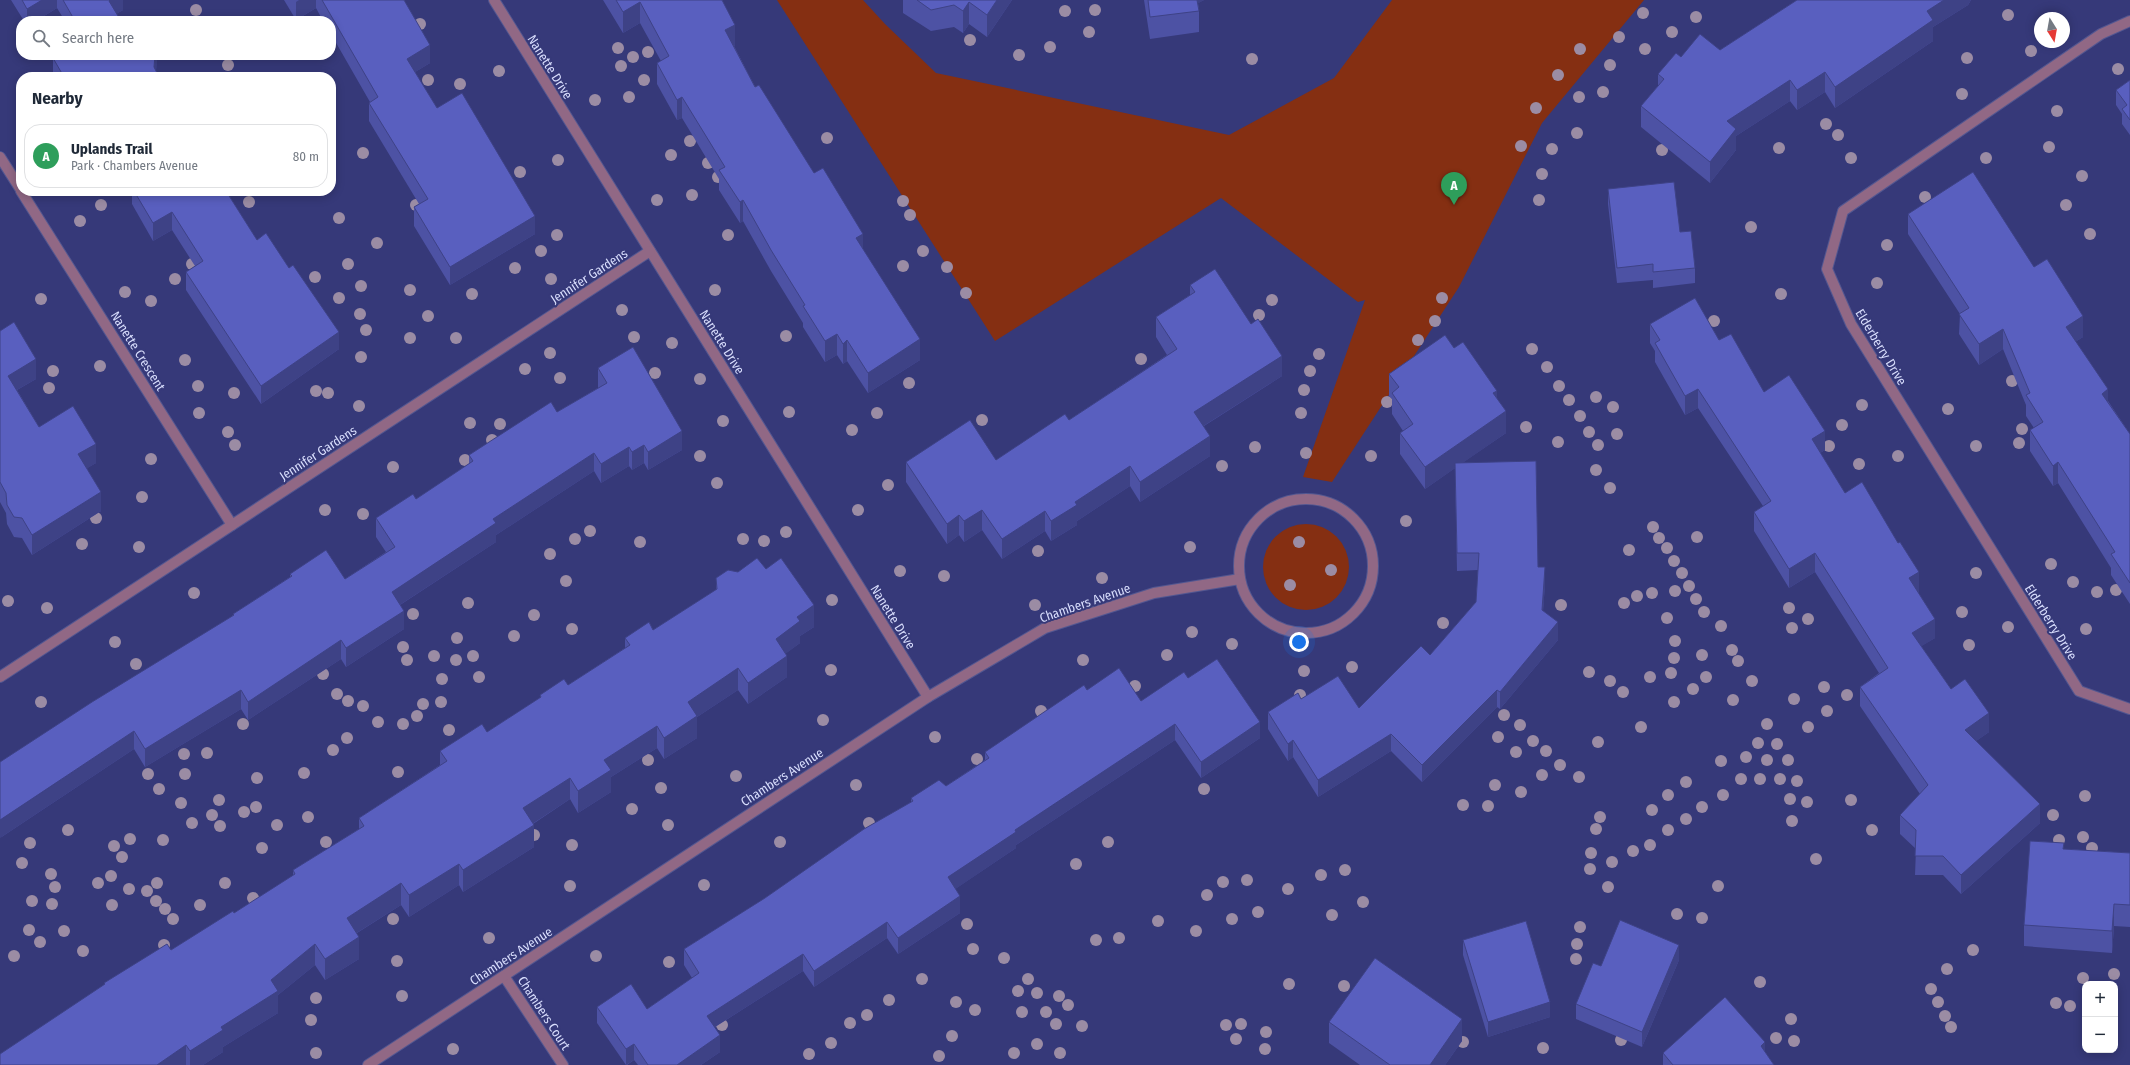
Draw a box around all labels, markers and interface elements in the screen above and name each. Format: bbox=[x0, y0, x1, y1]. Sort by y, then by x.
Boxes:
north arrow bbox=[2034, 12, 2070, 48]
search box bbox=[16, 16, 336, 60]
icon: search bbox=[30, 27, 52, 49]
text: Search here bbox=[62, 29, 134, 47]
street label: Nanette Drive bbox=[524, 32, 576, 102]
text: Nearby bbox=[32, 88, 83, 109]
text: Uplands Trail bbox=[71, 140, 153, 158]
text: A bbox=[42, 149, 50, 164]
text: 80 m bbox=[293, 149, 319, 164]
text: Park · Chambers Avenue bbox=[71, 158, 198, 173]
pin: A bbox=[1441, 172, 1467, 205]
street label: Jennifer Gardens bbox=[548, 245, 631, 306]
street label: Elderberry Drive bbox=[1852, 306, 1910, 388]
street label: Nanette Drive bbox=[696, 307, 748, 377]
street label: Nanette Crescent bbox=[108, 309, 169, 394]
street label: Jennifer Gardens bbox=[277, 422, 360, 483]
street label: Chambers Avenue bbox=[1038, 580, 1132, 626]
street label: Nanette Drive bbox=[867, 582, 919, 652]
street label: Elderberry Drive bbox=[2022, 582, 2080, 662]
your location bbox=[1289, 632, 1309, 652]
street label: Chambers Avenue bbox=[738, 745, 826, 809]
street label: Chambers Avenue bbox=[467, 924, 555, 988]
street label: Chambers Court bbox=[515, 973, 574, 1053]
map controls bbox=[2082, 981, 2118, 1053]
button: + bbox=[2082, 981, 2118, 1017]
button: − bbox=[2082, 1017, 2118, 1053]

